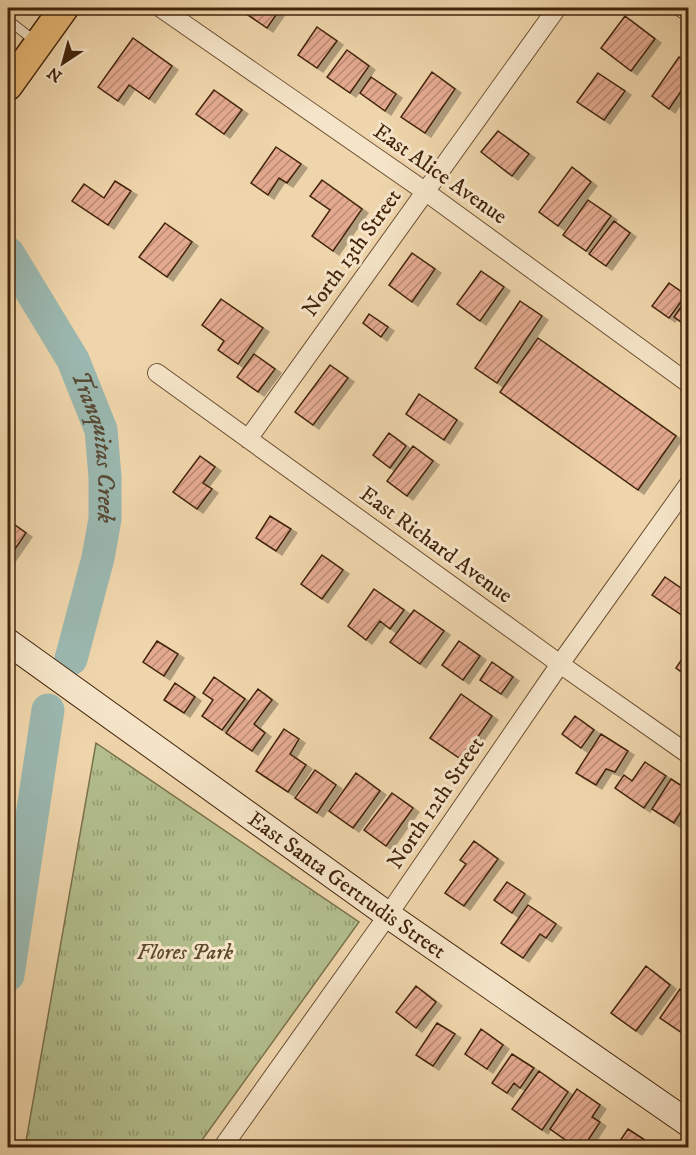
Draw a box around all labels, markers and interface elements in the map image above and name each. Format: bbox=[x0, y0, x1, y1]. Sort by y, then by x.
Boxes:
north arrow bbox=[33, 33, 93, 93]
text: N bbox=[44, 62, 66, 86]
street label: East Alice Avenue bbox=[368, 118, 512, 230]
street label: North 13th Street bbox=[297, 184, 407, 322]
water label: Tranquitas Creek bbox=[64, 367, 120, 523]
street label: East Richard Avenue bbox=[354, 481, 518, 609]
street label: North 12th Street bbox=[382, 732, 490, 874]
street label: East Santa Gertrudis Street bbox=[243, 805, 451, 965]
park label: Flores Park bbox=[137, 939, 234, 966]

